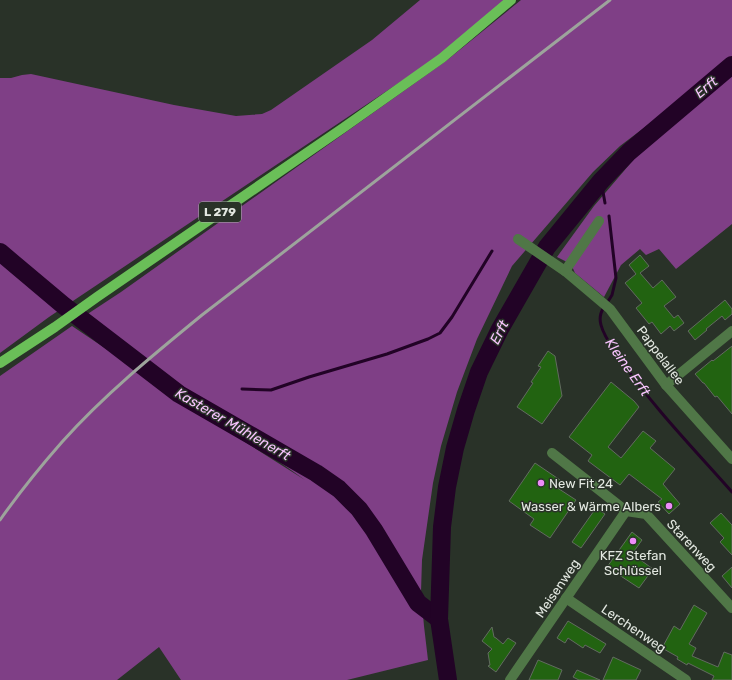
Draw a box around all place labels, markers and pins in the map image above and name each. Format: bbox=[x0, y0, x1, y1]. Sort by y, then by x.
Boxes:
place label: New Fit 24 bbox=[549, 476, 613, 491]
marker: New Fit 24 bbox=[536, 478, 546, 488]
place label: Wasser & Wärme Albers bbox=[521, 499, 661, 514]
marker: Wasser & Wärme Albers bbox=[664, 501, 674, 511]
marker: KFZ Stefan Schlüssel bbox=[628, 536, 638, 546]
place label: KFZ Stefan Schlüssel bbox=[600, 548, 666, 578]

